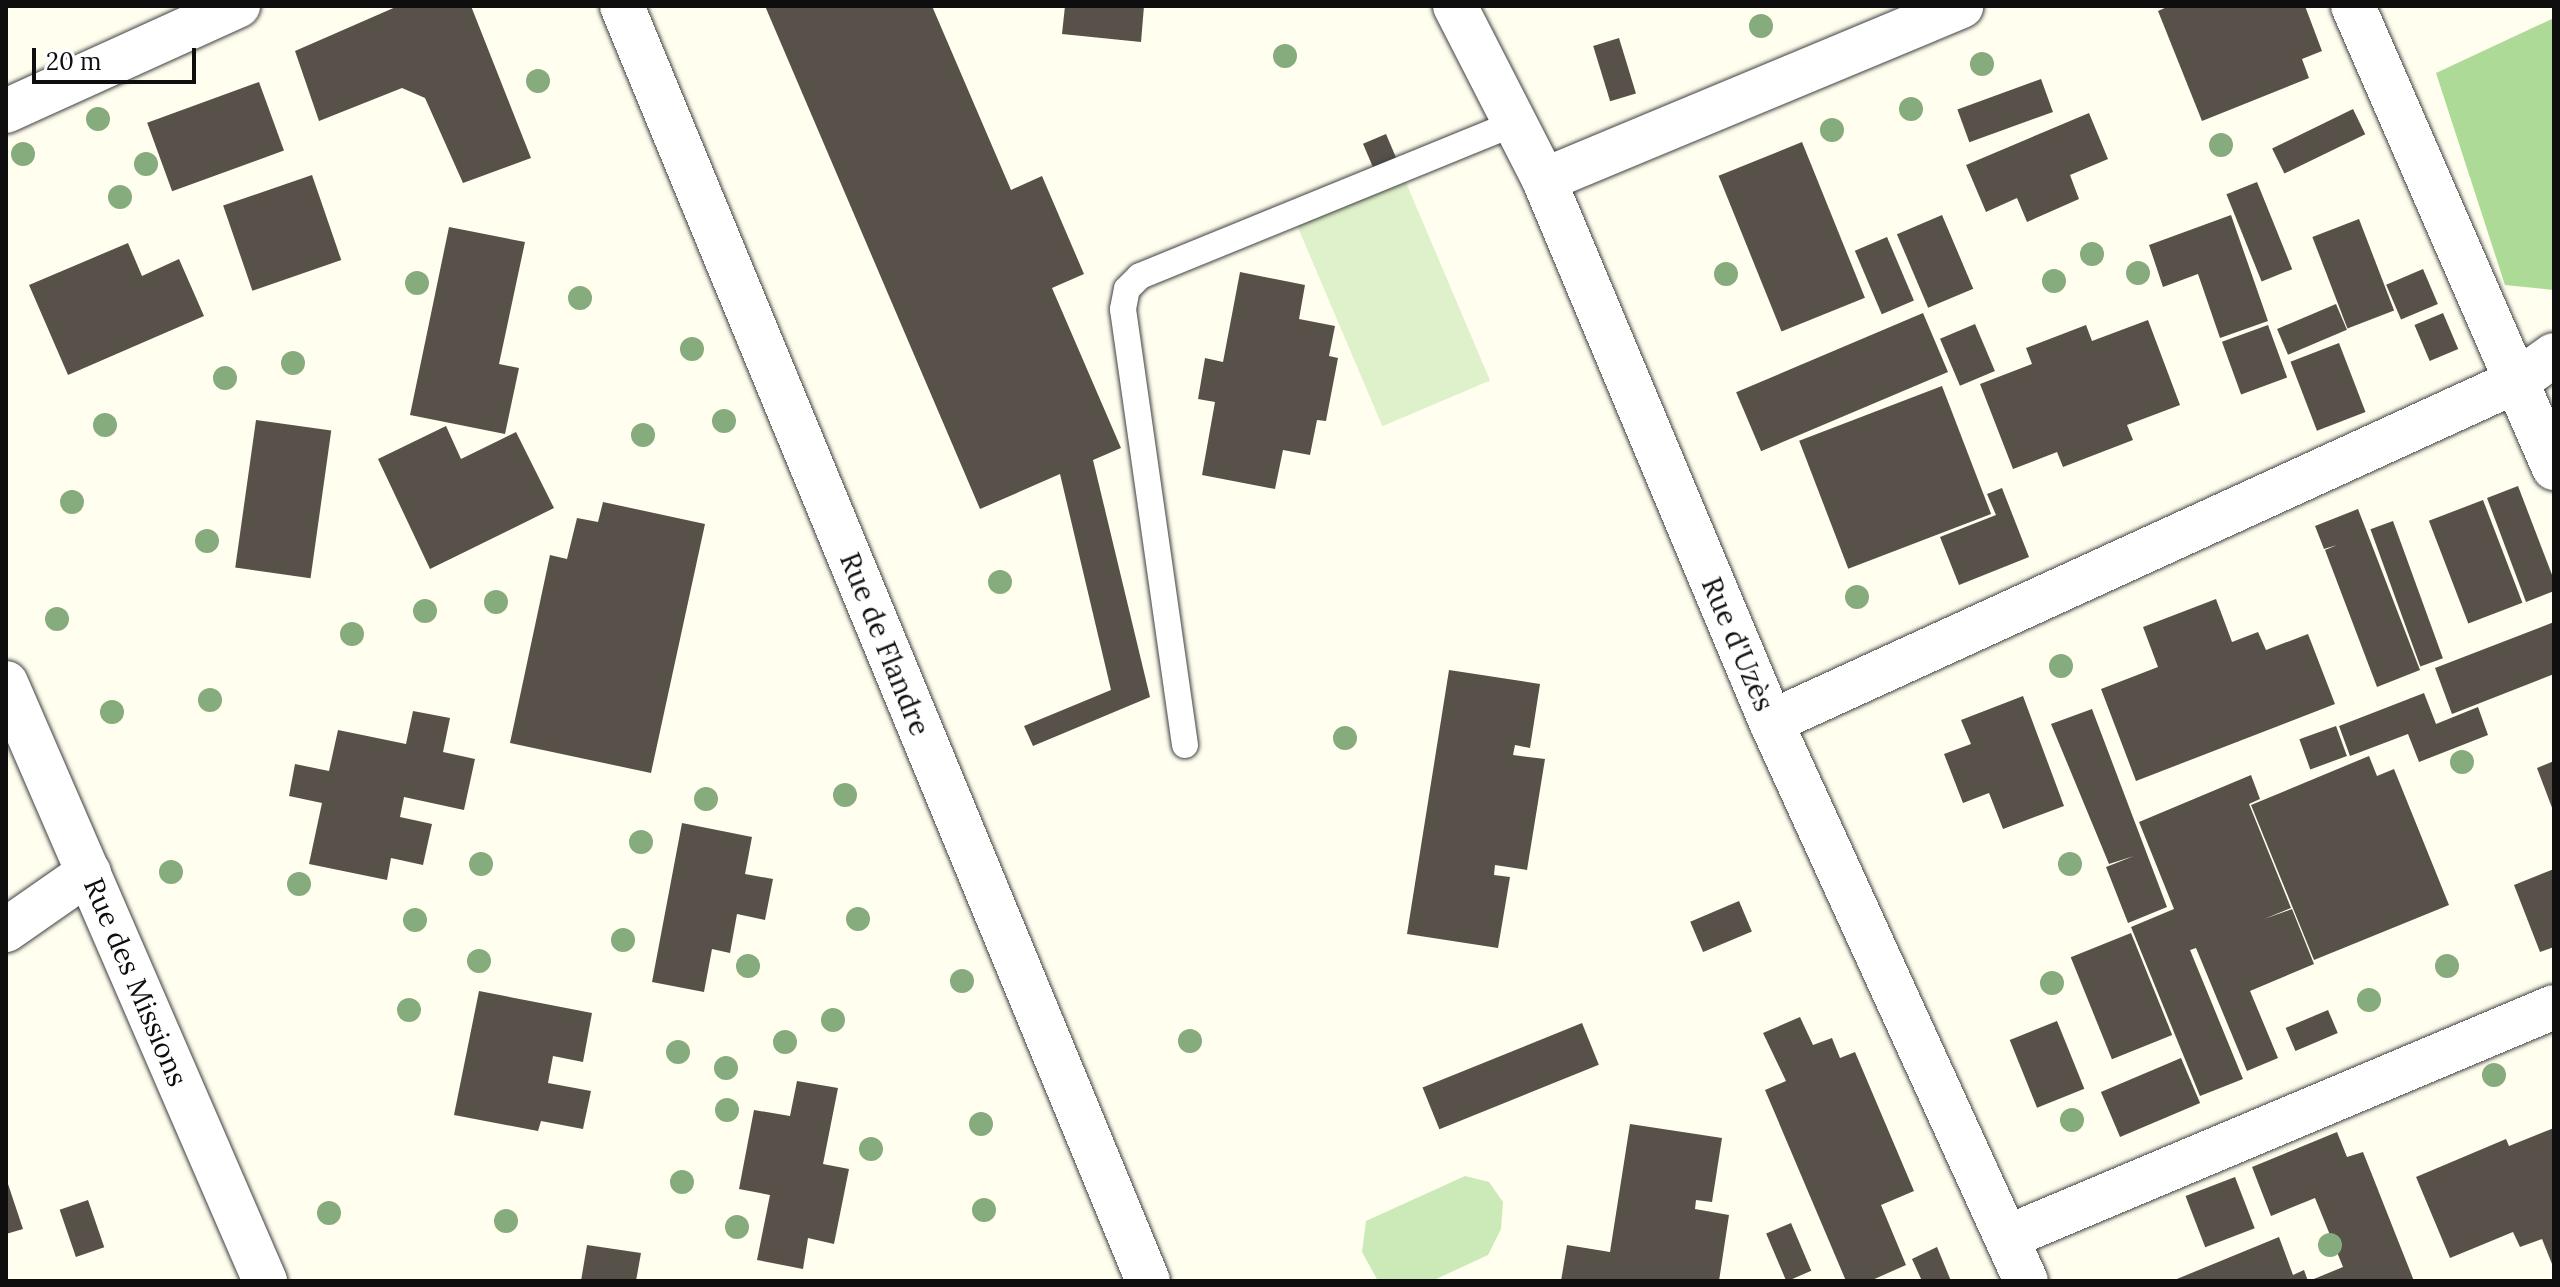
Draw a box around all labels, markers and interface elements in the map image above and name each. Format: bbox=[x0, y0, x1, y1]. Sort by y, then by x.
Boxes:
scale bar bbox=[36, 32, 200, 82]
text: 20 m bbox=[46, 46, 102, 77]
street label: Rue de Flandre bbox=[833, 548, 937, 740]
street label: Rue d'Uzès bbox=[1695, 572, 1781, 716]
street label: Rue des Missions bbox=[77, 873, 195, 1091]

